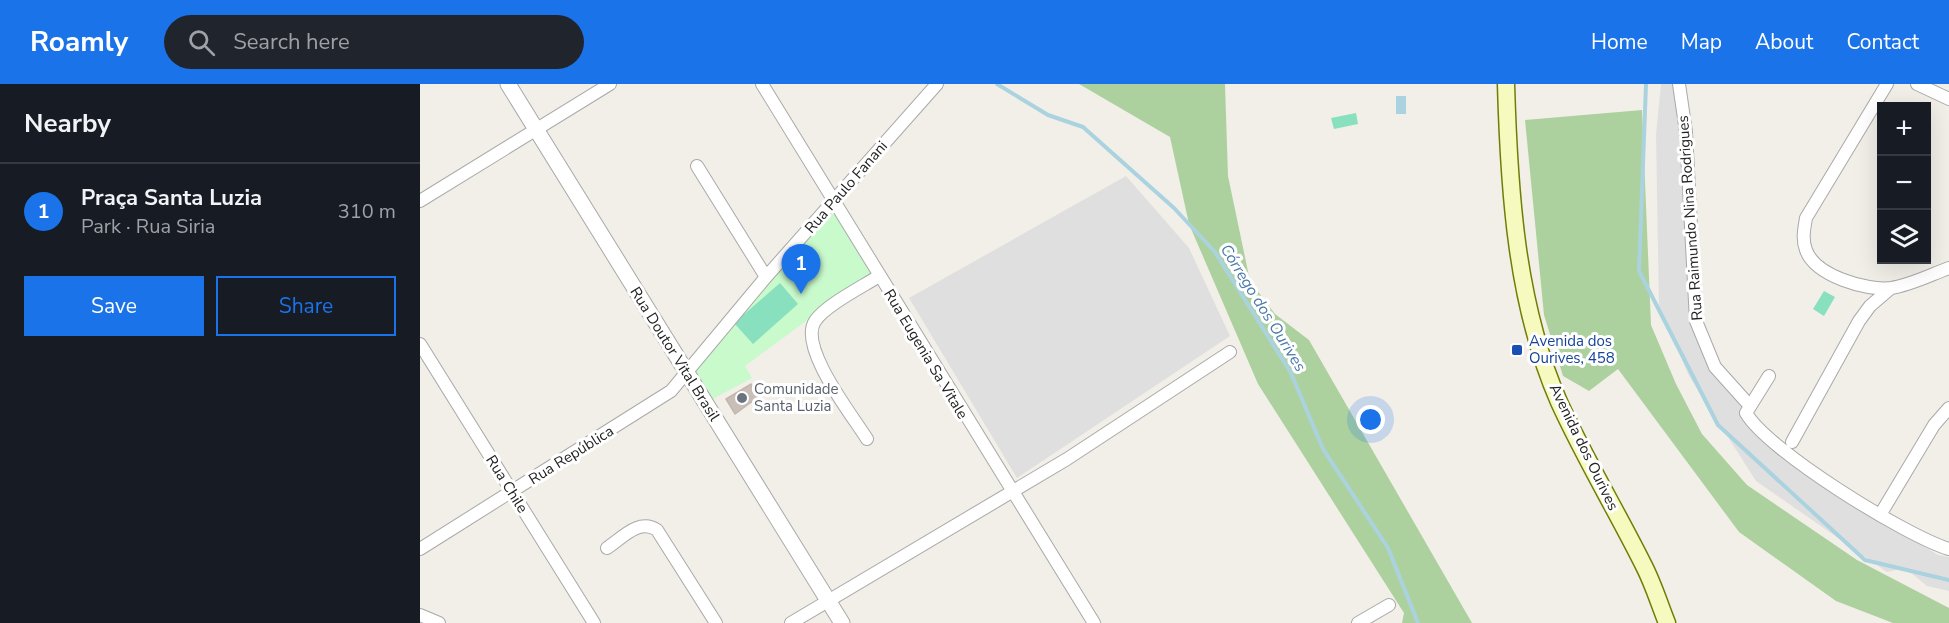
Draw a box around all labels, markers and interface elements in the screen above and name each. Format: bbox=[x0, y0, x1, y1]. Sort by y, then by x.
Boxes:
search box bbox=[164, 15, 584, 69]
text: Roamly bbox=[30, 23, 128, 61]
icon: search bbox=[185, 26, 218, 59]
text: Search here bbox=[233, 27, 350, 57]
text: Home bbox=[1591, 28, 1648, 56]
text: Map bbox=[1681, 28, 1722, 56]
text: About bbox=[1755, 28, 1813, 56]
text: Contact bbox=[1846, 28, 1919, 56]
map controls bbox=[1877, 102, 1931, 264]
button: + bbox=[1877, 102, 1931, 156]
text: Nearby bbox=[24, 106, 111, 141]
street label: Rua Raimundo Nina Rodrigues bbox=[1673, 115, 1707, 321]
street label: Rua Paulo Fanani bbox=[800, 136, 892, 238]
button: − bbox=[1877, 156, 1931, 210]
text: Praça Santa Luzia bbox=[81, 183, 262, 213]
text: 1 bbox=[38, 198, 50, 225]
text: 310 m bbox=[338, 198, 396, 225]
button: layers bbox=[1877, 210, 1931, 264]
text: Park · Rua Siria bbox=[81, 213, 215, 240]
water label: Córrego dos Ourives bbox=[1215, 240, 1311, 376]
pin: 1 bbox=[782, 244, 820, 294]
button: Save bbox=[24, 276, 204, 336]
button: Share bbox=[216, 276, 396, 336]
street label: Rua Doutor Vital Brasil bbox=[626, 283, 725, 425]
street label: Rua Eugenia Sa Vitale bbox=[879, 285, 973, 423]
place label: Avenida dos Ourives, 458 bbox=[1529, 331, 1615, 368]
marker: Avenida dos Ourives, 458 bbox=[1510, 343, 1524, 357]
place label: Comunidade Santa Luzia bbox=[754, 379, 839, 416]
street label: Avenida dos Ourives bbox=[1545, 380, 1623, 514]
marker: Comunidade Santa Luzia bbox=[735, 391, 749, 405]
your location bbox=[1356, 405, 1385, 434]
street label: Rua República bbox=[525, 421, 617, 489]
street label: Rua Chile bbox=[481, 451, 533, 517]

